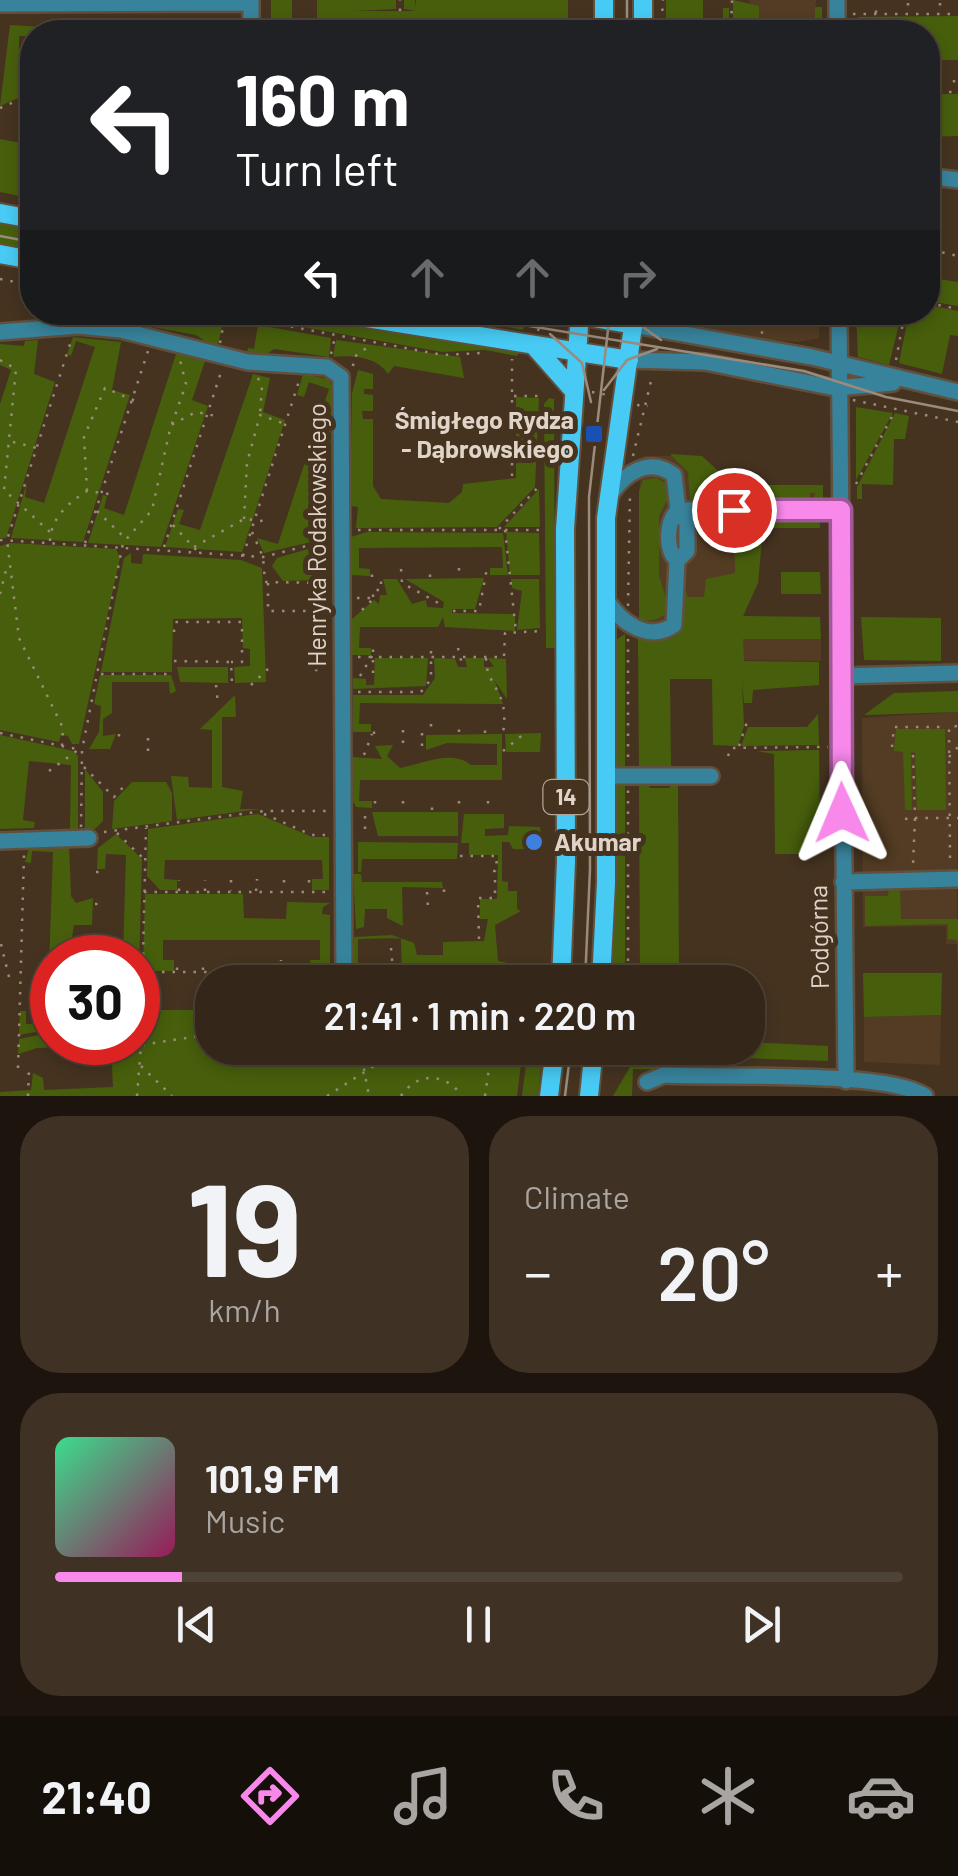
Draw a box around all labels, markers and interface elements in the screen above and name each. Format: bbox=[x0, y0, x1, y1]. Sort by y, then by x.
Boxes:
text: 160 m bbox=[235, 56, 410, 140]
icon: left bbox=[70, 60, 200, 190]
text: Turn left bbox=[235, 141, 399, 195]
icon: left bbox=[295, 250, 350, 305]
icon: ahead bbox=[400, 250, 455, 305]
icon: ahead bbox=[505, 250, 560, 305]
icon: right bbox=[610, 250, 665, 305]
street label: Henryka Rodakowskiego bbox=[301, 403, 331, 667]
place label: Śmigłego Rydza - Dąbrowskiego bbox=[395, 404, 574, 463]
marker: Śmigłego Rydza - Dąbrowskiego bbox=[583, 423, 605, 445]
pin bbox=[692, 468, 777, 553]
icon: arrive bbox=[707, 483, 762, 538]
position arrow bbox=[790, 761, 894, 865]
road number: 14 bbox=[544, 780, 588, 814]
place label: Akumar bbox=[554, 826, 642, 856]
marker: Akumar bbox=[523, 831, 545, 853]
street label: Podgórna bbox=[802, 885, 834, 989]
speed limit sign: 30 bbox=[30, 935, 160, 1065]
text: 21:41 · 1 min · 220 m bbox=[324, 992, 636, 1038]
text: 19 bbox=[187, 1147, 302, 1303]
text: Climate bbox=[524, 1177, 630, 1215]
text: 20° bbox=[657, 1226, 770, 1316]
text: − bbox=[524, 1238, 552, 1304]
text: + bbox=[875, 1238, 903, 1304]
text: km/h bbox=[208, 1290, 281, 1328]
text: 101.9 FM bbox=[205, 1455, 340, 1501]
text: Music bbox=[205, 1501, 285, 1539]
icon: previous bbox=[169, 1597, 224, 1652]
icon: pause bbox=[451, 1597, 506, 1652]
icon: next bbox=[734, 1597, 789, 1652]
icon: directions bbox=[235, 1761, 305, 1831]
icon: music bbox=[388, 1761, 458, 1831]
icon: phone bbox=[541, 1761, 611, 1831]
icon: climate bbox=[693, 1761, 763, 1831]
icon: car bbox=[846, 1761, 916, 1831]
text: 21:40 bbox=[41, 1769, 152, 1823]

